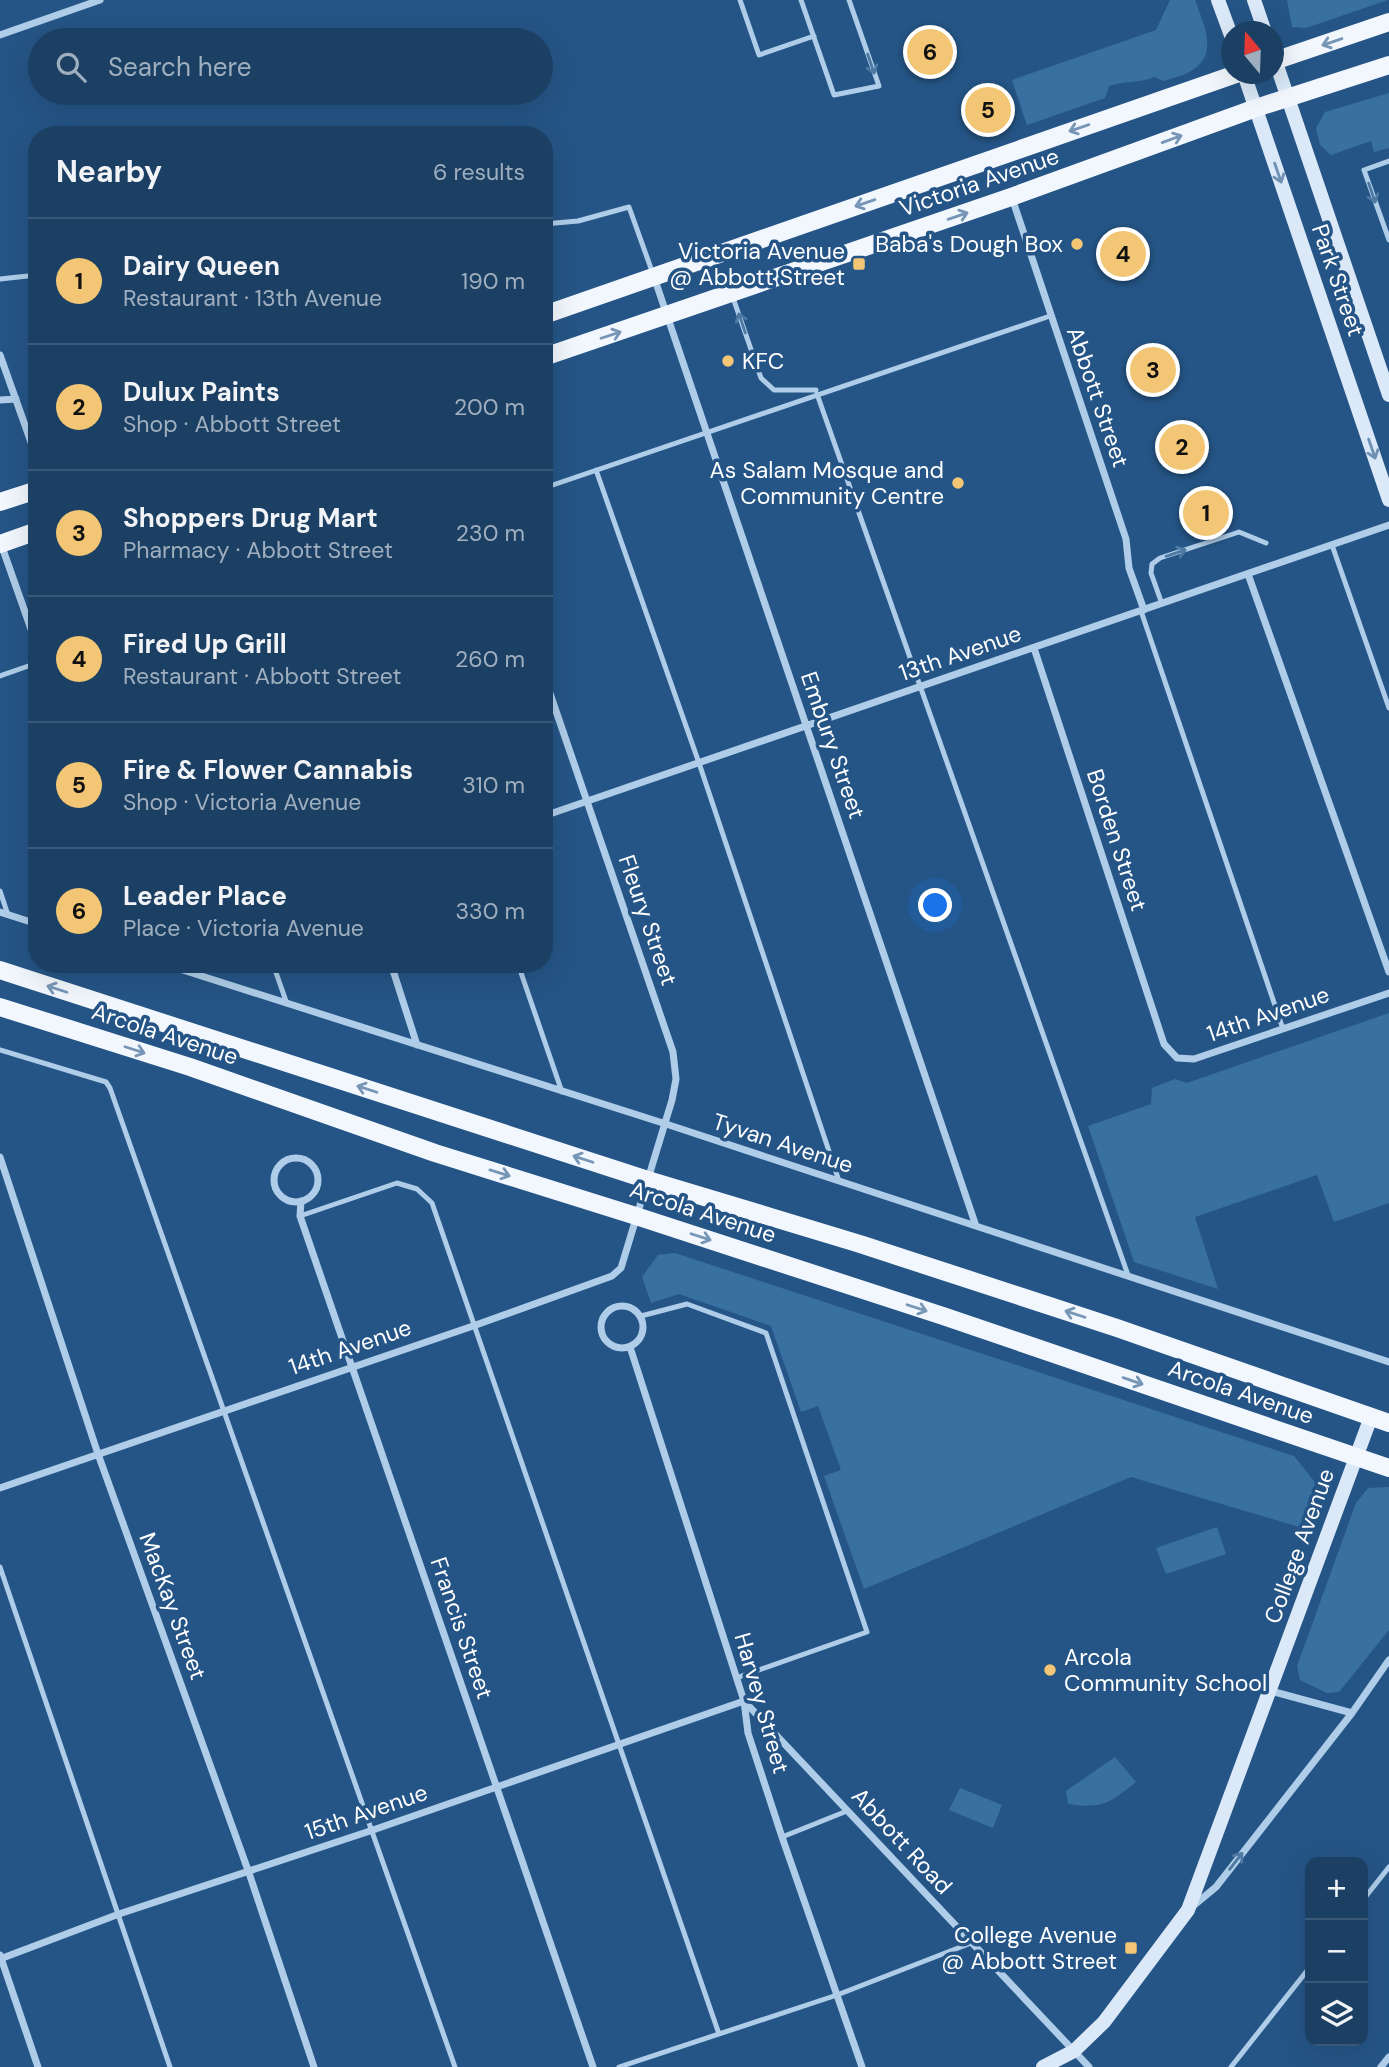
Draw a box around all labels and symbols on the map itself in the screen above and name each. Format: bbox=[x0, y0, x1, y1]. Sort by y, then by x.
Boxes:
north arrow bbox=[1221, 21, 1284, 84]
pin: 6 bbox=[907, 26, 953, 78]
one-way arrow bbox=[1321, 36, 1343, 49]
one-way arrow bbox=[866, 53, 878, 75]
pin: 5 bbox=[965, 84, 1011, 136]
one-way arrow bbox=[1069, 123, 1091, 135]
one-way arrow bbox=[1160, 131, 1182, 144]
street label: Victoria Avenue bbox=[895, 141, 1063, 223]
one-way arrow bbox=[1272, 161, 1285, 183]
one-way arrow bbox=[1367, 181, 1379, 203]
one-way arrow bbox=[854, 198, 876, 210]
one-way arrow bbox=[946, 209, 968, 221]
street label: Park Street bbox=[1305, 220, 1371, 340]
pin: 4 bbox=[1100, 228, 1146, 280]
place label: Baba's Dough Box bbox=[875, 229, 1063, 259]
place label: Victoria Avenue @ Abbott Street bbox=[669, 236, 845, 292]
marker: Baba's Dough Box bbox=[1069, 236, 1085, 252]
marker: Victoria Avenue @ Abbott Street bbox=[851, 256, 867, 272]
one-way arrow bbox=[735, 313, 747, 335]
street label: Abbott Street bbox=[1060, 323, 1136, 471]
one-way arrow bbox=[600, 328, 622, 341]
pin: 3 bbox=[1130, 344, 1176, 396]
place label: KFC bbox=[742, 346, 784, 376]
marker: KFC bbox=[720, 353, 736, 369]
pin: 2 bbox=[1159, 421, 1205, 473]
one-way arrow bbox=[1367, 438, 1379, 460]
place label: As Salam Mosque and Community Centre bbox=[710, 455, 944, 511]
marker: As Salam Mosque and Community Centre bbox=[950, 475, 966, 491]
pin: 1 bbox=[1183, 487, 1229, 539]
one-way arrow bbox=[1165, 546, 1187, 558]
street label: 13th Avenue bbox=[895, 618, 1025, 688]
street label: Embury Street bbox=[794, 667, 872, 823]
street label: Borden Street bbox=[1080, 765, 1154, 915]
street label: Fleury Street bbox=[612, 851, 684, 989]
your location bbox=[918, 888, 952, 922]
street label: 14th Avenue bbox=[1203, 979, 1333, 1049]
one-way arrow bbox=[47, 981, 69, 994]
street label: Arcola Avenue bbox=[88, 996, 242, 1072]
one-way arrow bbox=[124, 1044, 146, 1057]
one-way arrow bbox=[356, 1082, 378, 1095]
street label: Tyvan Avenue bbox=[709, 1106, 857, 1180]
one-way arrow bbox=[573, 1152, 595, 1164]
one-way arrow bbox=[488, 1168, 510, 1181]
street label: Arcola Avenue bbox=[626, 1174, 780, 1250]
one-way arrow bbox=[690, 1231, 712, 1244]
one-way arrow bbox=[906, 1303, 928, 1315]
one-way arrow bbox=[1064, 1307, 1086, 1319]
street label: 14th Avenue bbox=[285, 1312, 415, 1382]
street label: Arcola Avenue bbox=[1164, 1353, 1318, 1431]
one-way arrow bbox=[1121, 1376, 1143, 1388]
street label: College Avenue bbox=[1257, 1464, 1341, 1628]
street label: MacKay Street bbox=[133, 1528, 213, 1684]
street label: Francis Street bbox=[424, 1553, 500, 1703]
street label: Harvey Street bbox=[728, 1629, 796, 1777]
place label: Arcola Community School bbox=[1064, 1642, 1267, 1698]
marker: Arcola Community School bbox=[1042, 1662, 1058, 1678]
street label: 15th Avenue bbox=[301, 1777, 431, 1847]
street label: Abbott Road bbox=[845, 1781, 959, 1901]
one-way arrow bbox=[1228, 1852, 1243, 1871]
place label: College Avenue @ Abbott Street bbox=[941, 1920, 1117, 1976]
marker: College Avenue @ Abbott Street bbox=[1123, 1940, 1139, 1956]

